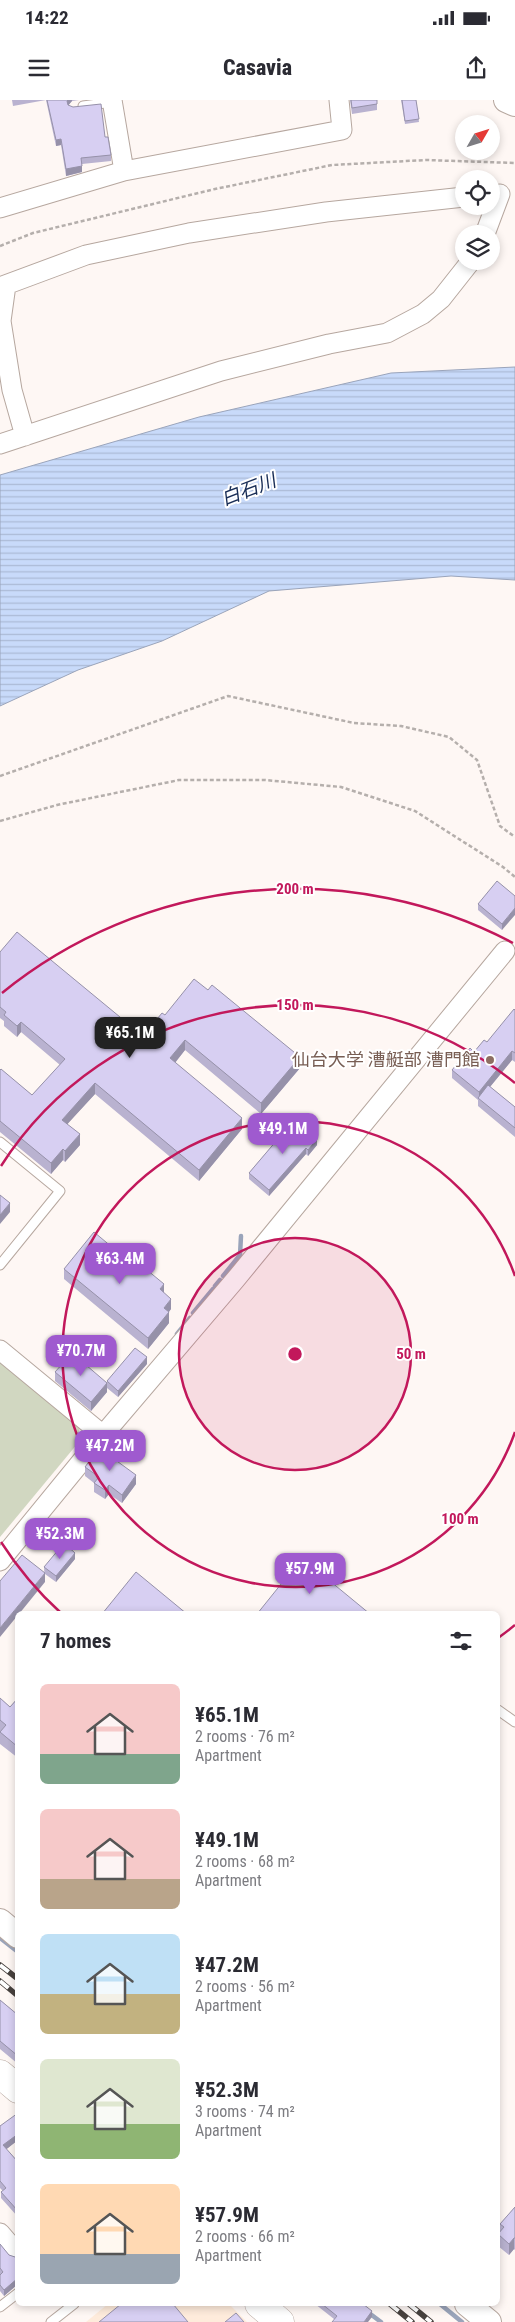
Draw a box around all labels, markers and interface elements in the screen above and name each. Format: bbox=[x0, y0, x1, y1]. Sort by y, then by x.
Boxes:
text: 14:22 bbox=[25, 6, 69, 29]
icon: menu bbox=[25, 54, 53, 82]
icon: share bbox=[462, 54, 490, 82]
text: Casavia bbox=[223, 55, 292, 80]
north arrow bbox=[455, 115, 500, 160]
map controls bbox=[455, 115, 500, 270]
button: locate bbox=[455, 170, 500, 215]
button: layers bbox=[455, 225, 500, 270]
water label: 白石川 bbox=[217, 468, 281, 510]
text: 200 m bbox=[276, 880, 314, 898]
text: 150 m bbox=[276, 996, 314, 1014]
pin: ¥65.1M bbox=[89, 1016, 171, 1059]
text: ¥65.1M bbox=[106, 1023, 154, 1042]
place label: 仙台大学 漕艇部 漕門館 bbox=[292, 1049, 480, 1070]
marker: 仙台大学 漕艇部 漕門館 bbox=[484, 1054, 496, 1066]
pin: ¥49.1M bbox=[242, 1112, 324, 1155]
text: ¥49.1M bbox=[259, 1119, 307, 1138]
pin: ¥63.4M bbox=[79, 1242, 161, 1285]
text: ¥63.4M bbox=[96, 1249, 144, 1268]
pin: ¥70.7M bbox=[40, 1334, 122, 1377]
text: ¥70.7M bbox=[57, 1341, 105, 1360]
centre of rings bbox=[286, 1345, 304, 1363]
text: 50 m bbox=[396, 1345, 426, 1363]
pin: ¥47.2M bbox=[69, 1430, 151, 1472]
text: ¥47.2M bbox=[86, 1436, 134, 1455]
text: 100 m bbox=[441, 1510, 479, 1528]
pin: ¥52.3M bbox=[19, 1518, 101, 1560]
text: ¥52.3M bbox=[36, 1524, 84, 1543]
pin: ¥57.9M bbox=[269, 1552, 351, 1595]
text: ¥57.9M bbox=[286, 1559, 334, 1578]
icon: filters bbox=[447, 1627, 475, 1655]
text: 7 homes bbox=[40, 1629, 111, 1653]
text: ¥65.1M bbox=[195, 1703, 259, 1727]
icon: home bbox=[80, 1704, 140, 1764]
text: 2 rooms · 76 m² bbox=[195, 1727, 295, 1746]
text: Apartment bbox=[195, 1746, 262, 1765]
text: ¥49.1M bbox=[195, 1828, 259, 1852]
icon: home bbox=[80, 1829, 140, 1889]
text: 2 rooms · 68 m² bbox=[195, 1852, 295, 1871]
text: Apartment bbox=[195, 1871, 262, 1890]
text: ¥47.2M bbox=[195, 1953, 259, 1977]
icon: home bbox=[80, 1954, 140, 2014]
text: 2 rooms · 56 m² bbox=[195, 1977, 295, 1996]
text: Apartment bbox=[195, 1996, 262, 2015]
text: ¥52.3M bbox=[195, 2078, 259, 2102]
icon: home bbox=[80, 2079, 140, 2139]
text: 3 rooms · 74 m² bbox=[195, 2102, 295, 2121]
text: Apartment bbox=[195, 2121, 262, 2140]
text: ¥57.9M bbox=[195, 2203, 259, 2227]
icon: home bbox=[80, 2204, 140, 2264]
text: 2 rooms · 66 m² bbox=[195, 2227, 295, 2246]
text: Apartment bbox=[195, 2246, 262, 2265]

